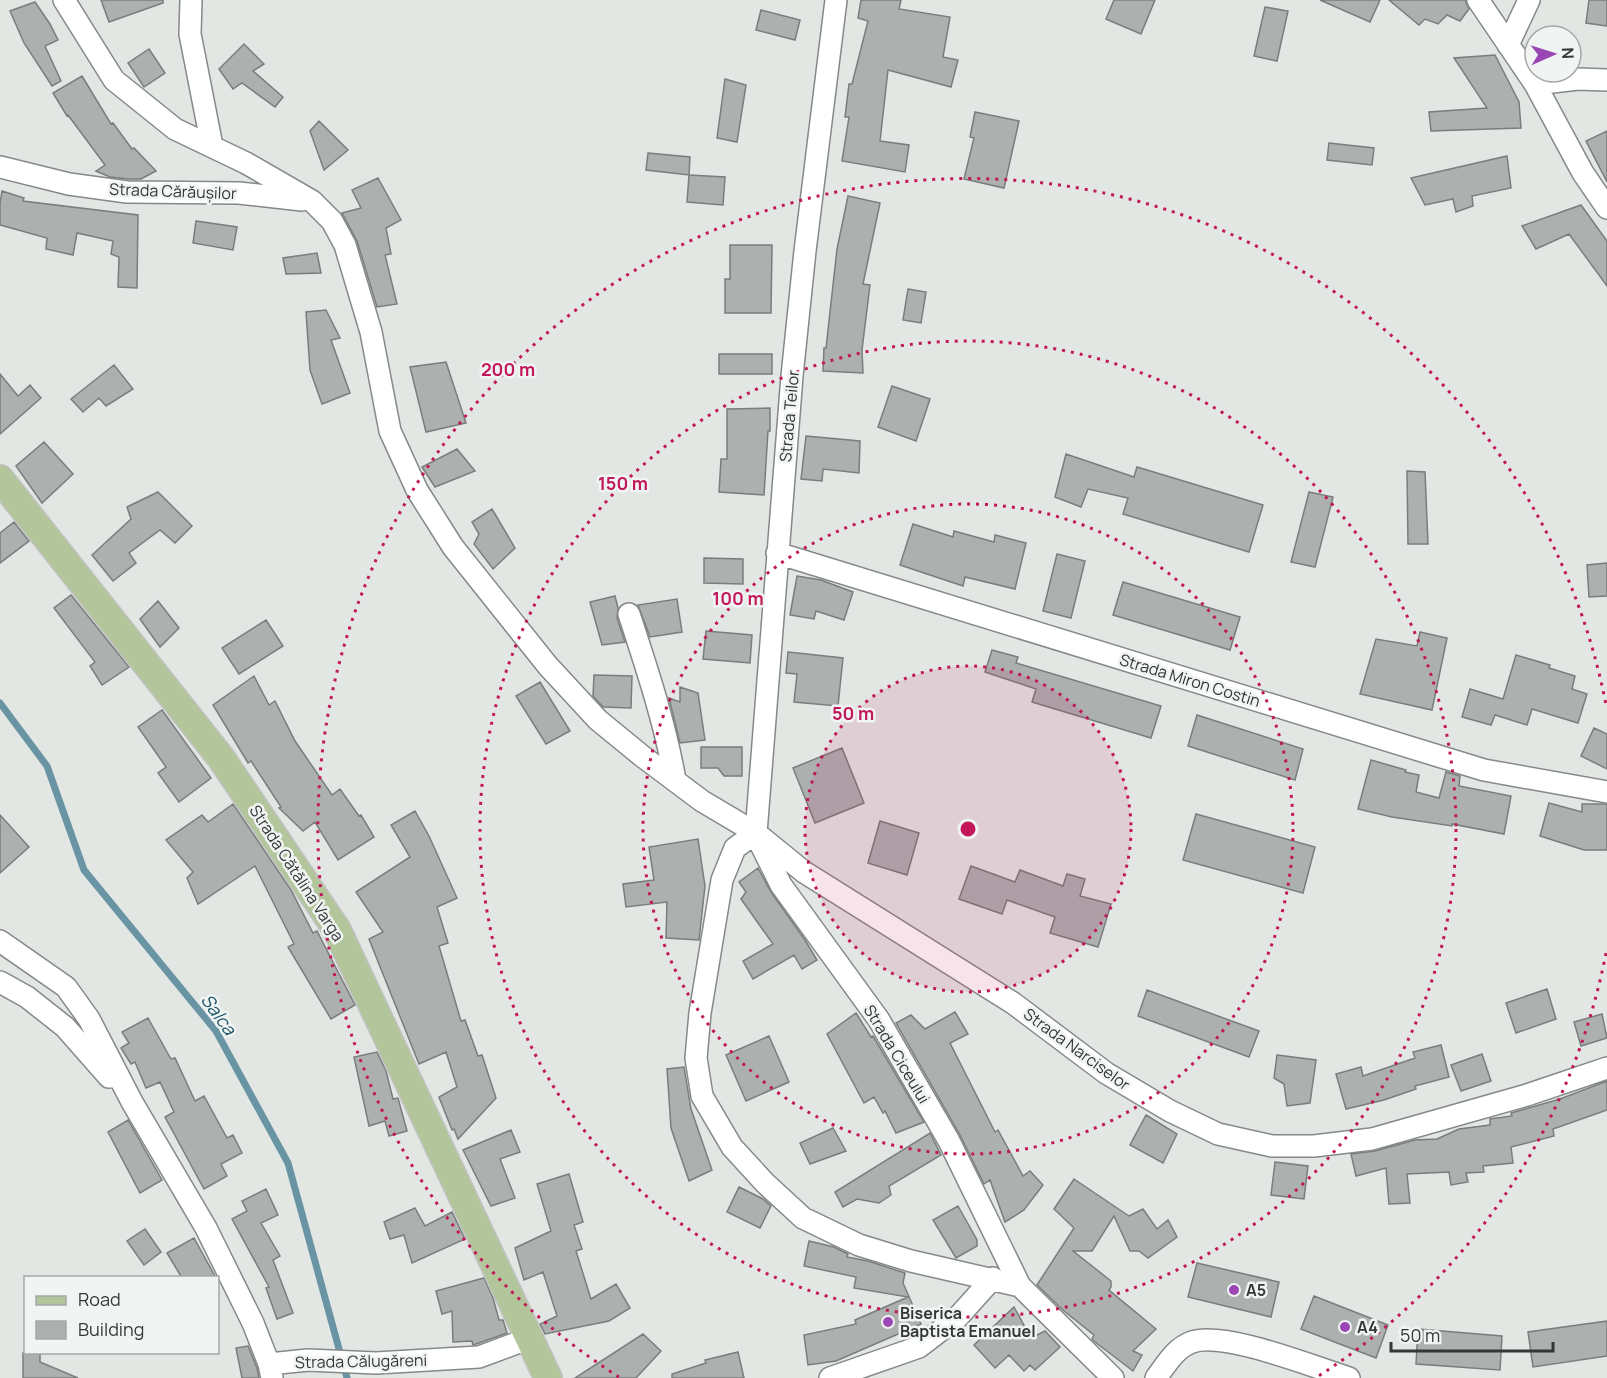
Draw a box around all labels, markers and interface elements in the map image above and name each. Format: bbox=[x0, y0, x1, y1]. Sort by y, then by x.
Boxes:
north arrow bbox=[1523, 24, 1583, 84]
text: N bbox=[1557, 47, 1579, 60]
street label: Strada Cărăușilor bbox=[109, 178, 237, 204]
text: 200 m bbox=[481, 357, 535, 381]
street label: Strada Teilor bbox=[774, 369, 804, 463]
text: 150 m bbox=[598, 471, 648, 495]
text: 100 m bbox=[712, 586, 764, 610]
street label: Strada Miron Costin bbox=[1117, 648, 1263, 712]
text: 50 m bbox=[832, 701, 874, 725]
street label: Strada Cătălina Varga bbox=[245, 801, 349, 945]
centre of rings bbox=[958, 819, 978, 839]
water label: Salca bbox=[196, 989, 243, 1040]
street label: Strada Ciceului bbox=[859, 1000, 935, 1108]
street label: Strada Narciselor bbox=[1019, 1003, 1135, 1095]
legend bbox=[24, 1276, 219, 1354]
place label: A5 bbox=[1246, 1279, 1266, 1301]
marker: A5 bbox=[1227, 1283, 1241, 1297]
text: Road bbox=[78, 1287, 121, 1311]
place label: Biserica Baptista Emanuel bbox=[900, 1302, 1036, 1342]
marker: Biserica Baptista Emanuel bbox=[881, 1315, 895, 1329]
scale bar bbox=[1391, 1315, 1553, 1353]
place label: A4 bbox=[1357, 1316, 1378, 1338]
text: Building bbox=[78, 1317, 144, 1341]
marker: A4 bbox=[1338, 1320, 1352, 1334]
text: 50 m bbox=[1400, 1323, 1440, 1347]
street label: Strada Călugăreni bbox=[295, 1349, 427, 1373]

